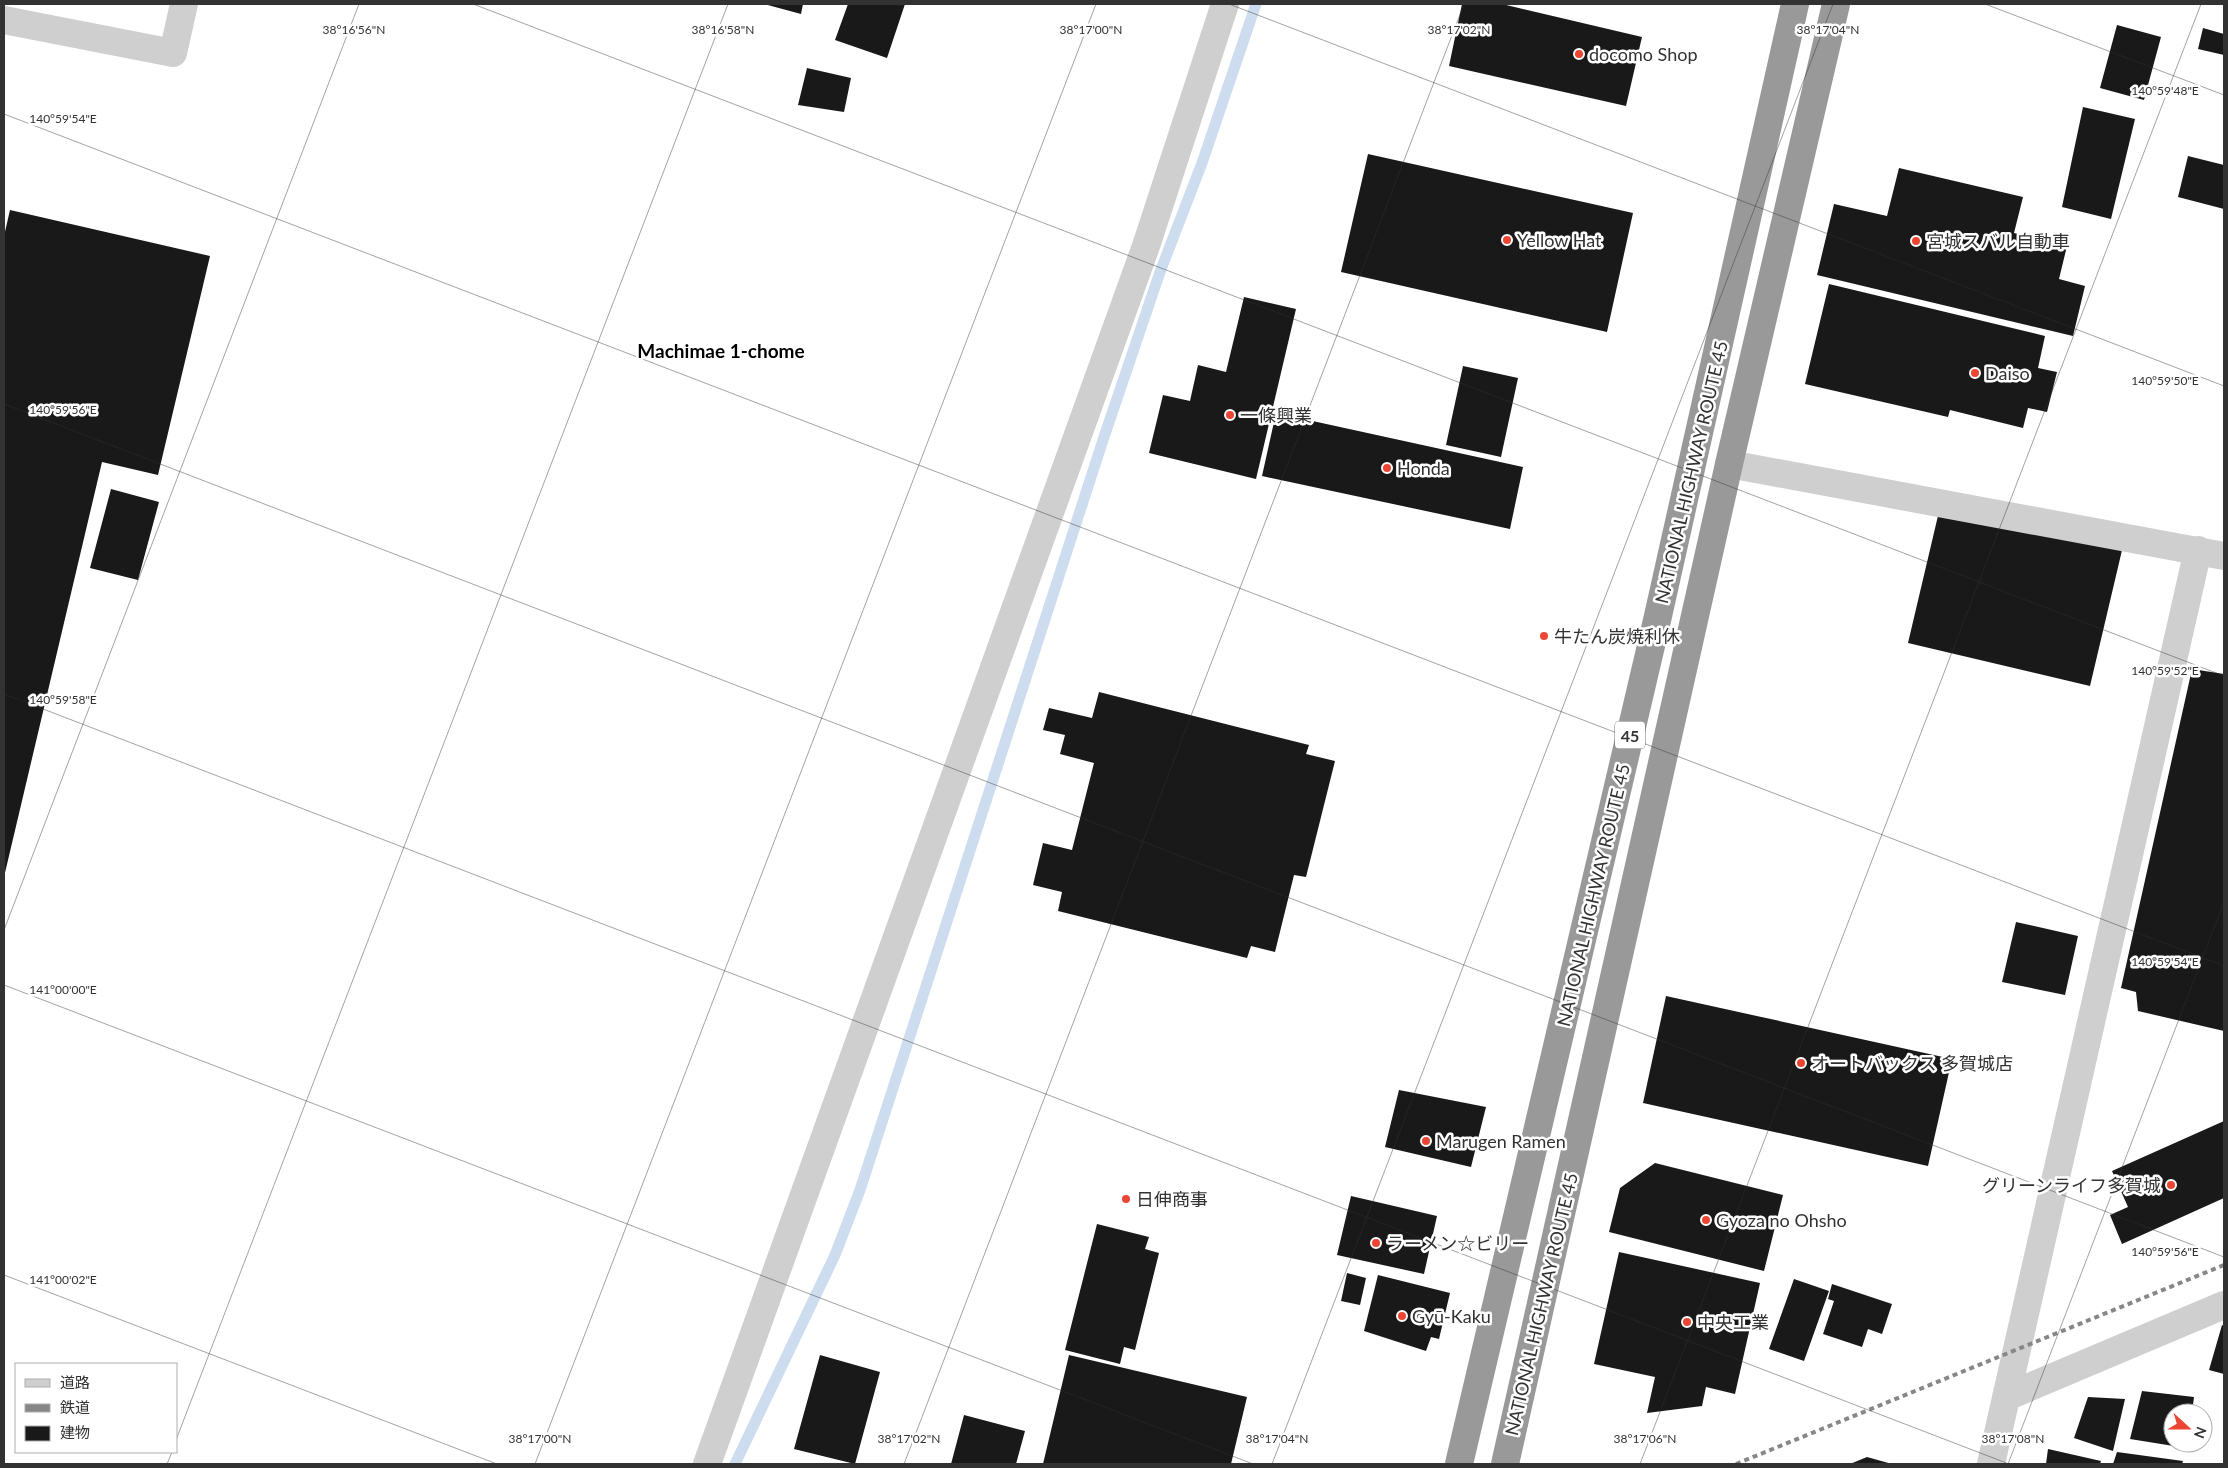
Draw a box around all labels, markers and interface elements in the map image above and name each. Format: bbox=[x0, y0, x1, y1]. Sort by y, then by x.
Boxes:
text: 38°16'56"N bbox=[323, 22, 385, 37]
text: 38°16'58"N bbox=[692, 22, 754, 37]
text: 38°17'00"N bbox=[1060, 22, 1122, 37]
text: 38°17'02"N bbox=[1428, 22, 1490, 37]
text: 38°17'04"N bbox=[1797, 22, 1859, 37]
place label: docomo Shop bbox=[1589, 43, 1698, 65]
marker: docomo Shop bbox=[1573, 48, 1585, 60]
text: 140°59'48"E bbox=[2131, 83, 2199, 98]
text: 140°59'54"E bbox=[29, 111, 97, 126]
place label: Yellow Hat bbox=[1517, 229, 1602, 251]
place label: 宮城スバル自動車 bbox=[1926, 230, 2070, 252]
marker: Yellow Hat bbox=[1501, 234, 1513, 246]
marker: 宮城スバル自動車 bbox=[1910, 235, 1922, 247]
district label: Machimae 1-chome bbox=[637, 339, 805, 362]
street label: NATIONAL HIGHWAY ROUTE 45 bbox=[1650, 339, 1732, 605]
place label: Daiso bbox=[1985, 362, 2030, 384]
marker: Daiso bbox=[1969, 367, 1981, 379]
text: 140°59'50"E bbox=[2131, 373, 2199, 388]
text: 140°59'56"E bbox=[29, 402, 97, 417]
place label: 一條興業 bbox=[1240, 404, 1312, 426]
marker: 一條興業 bbox=[1224, 409, 1236, 421]
place label: Honda bbox=[1397, 457, 1450, 479]
marker: Honda bbox=[1381, 462, 1393, 474]
place label: 牛たん炭焼利休 bbox=[1554, 625, 1680, 647]
marker: 牛たん炭焼利休 bbox=[1538, 630, 1550, 642]
text: 140°59'52"E bbox=[2131, 663, 2199, 678]
text: 140°59'58"E bbox=[29, 692, 97, 707]
road number: 45 bbox=[1615, 722, 1645, 748]
street label: NATIONAL HIGHWAY ROUTE 45 bbox=[1552, 762, 1634, 1028]
text: 140°59'54"E bbox=[2131, 954, 2199, 969]
text: 141°00'00"E bbox=[29, 982, 97, 997]
place label: オートバックス 多賀城店 bbox=[1811, 1052, 2013, 1074]
marker: オートバックス 多賀城店 bbox=[1795, 1057, 1807, 1069]
place label: Marugen Ramen bbox=[1436, 1130, 1566, 1152]
marker: Marugen Ramen bbox=[1420, 1135, 1432, 1147]
street label: NATIONAL HIGHWAY ROUTE 45 bbox=[1500, 1171, 1582, 1437]
place label: グリーンライフ多賀城 bbox=[1982, 1174, 2161, 1196]
marker: グリーンライフ多賀城 bbox=[2165, 1179, 2177, 1191]
place label: 日伸商事 bbox=[1136, 1188, 1208, 1210]
marker: 日伸商事 bbox=[1120, 1193, 1132, 1205]
place label: Gyoza no Ohsho bbox=[1716, 1209, 1847, 1231]
marker: Gyoza no Ohsho bbox=[1700, 1214, 1712, 1226]
place label: ラーメン☆ビリー bbox=[1386, 1232, 1529, 1254]
marker: ラーメン☆ビリー bbox=[1370, 1237, 1382, 1249]
text: 140°59'56"E bbox=[2131, 1244, 2199, 1259]
text: 141°00'02"E bbox=[29, 1272, 97, 1287]
place label: Gyū-Kaku bbox=[1412, 1305, 1491, 1327]
marker: Gyū-Kaku bbox=[1396, 1310, 1408, 1322]
place label: 中央工業 bbox=[1697, 1311, 1769, 1333]
marker: 中央工業 bbox=[1681, 1316, 1693, 1328]
legend bbox=[15, 1363, 178, 1453]
text: 道路 bbox=[60, 1373, 90, 1391]
text: 鉄道 bbox=[60, 1398, 90, 1416]
north arrow bbox=[2163, 1403, 2213, 1453]
text: 建物 bbox=[60, 1423, 90, 1441]
text: N bbox=[2191, 1425, 2210, 1441]
text: 38°17'00"N bbox=[509, 1431, 571, 1446]
text: 38°17'02"N bbox=[878, 1431, 940, 1446]
text: 38°17'04"N bbox=[1246, 1431, 1308, 1446]
text: 38°17'06"N bbox=[1614, 1431, 1676, 1446]
text: 38°17'08"N bbox=[1982, 1431, 2044, 1446]

